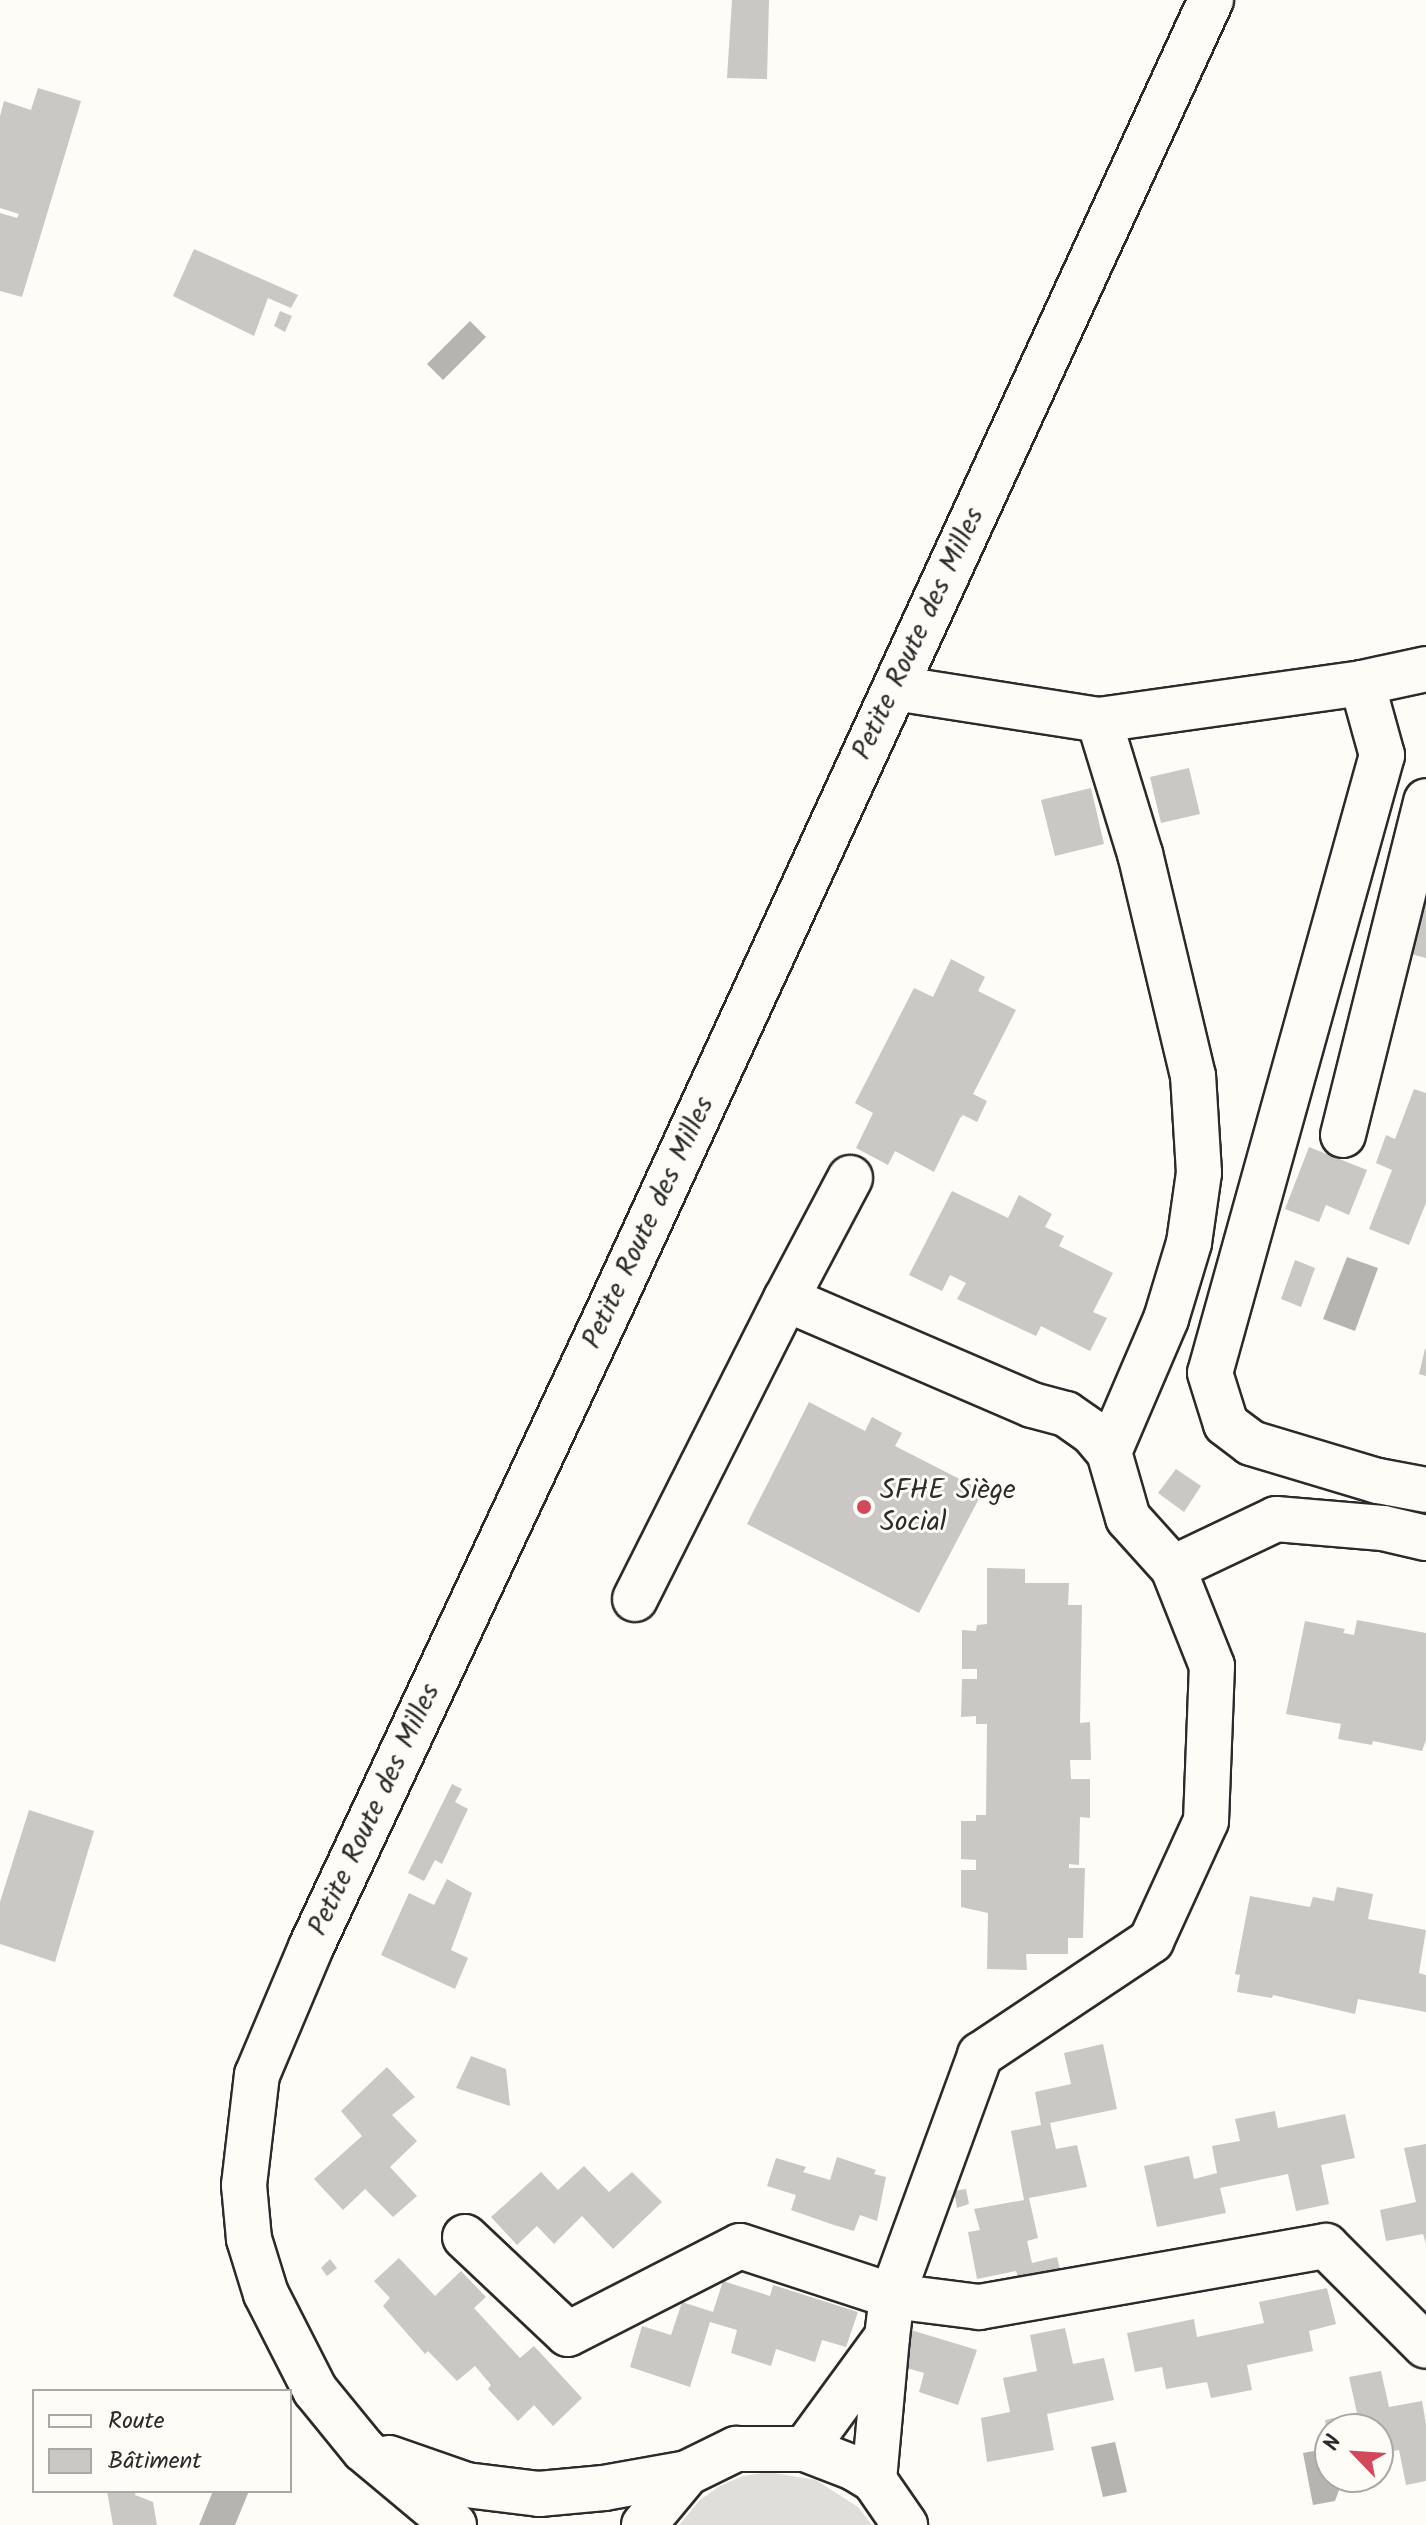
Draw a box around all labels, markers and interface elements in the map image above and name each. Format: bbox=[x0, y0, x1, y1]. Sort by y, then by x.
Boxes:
street label: Petite Route des Milles bbox=[846, 503, 992, 765]
street label: Petite Route des Milles bbox=[576, 1092, 722, 1354]
place label: SFHE Siège Social bbox=[880, 1474, 1016, 1540]
marker: SFHE Siège Social bbox=[855, 1498, 873, 1516]
street label: Petite Route des Milles bbox=[302, 1679, 448, 1941]
legend bbox=[32, 2389, 292, 2493]
text: Route bbox=[108, 2402, 165, 2441]
north arrow bbox=[1314, 2413, 1394, 2493]
text: N bbox=[1315, 2430, 1352, 2457]
text: Bâtiment bbox=[108, 2442, 202, 2481]

